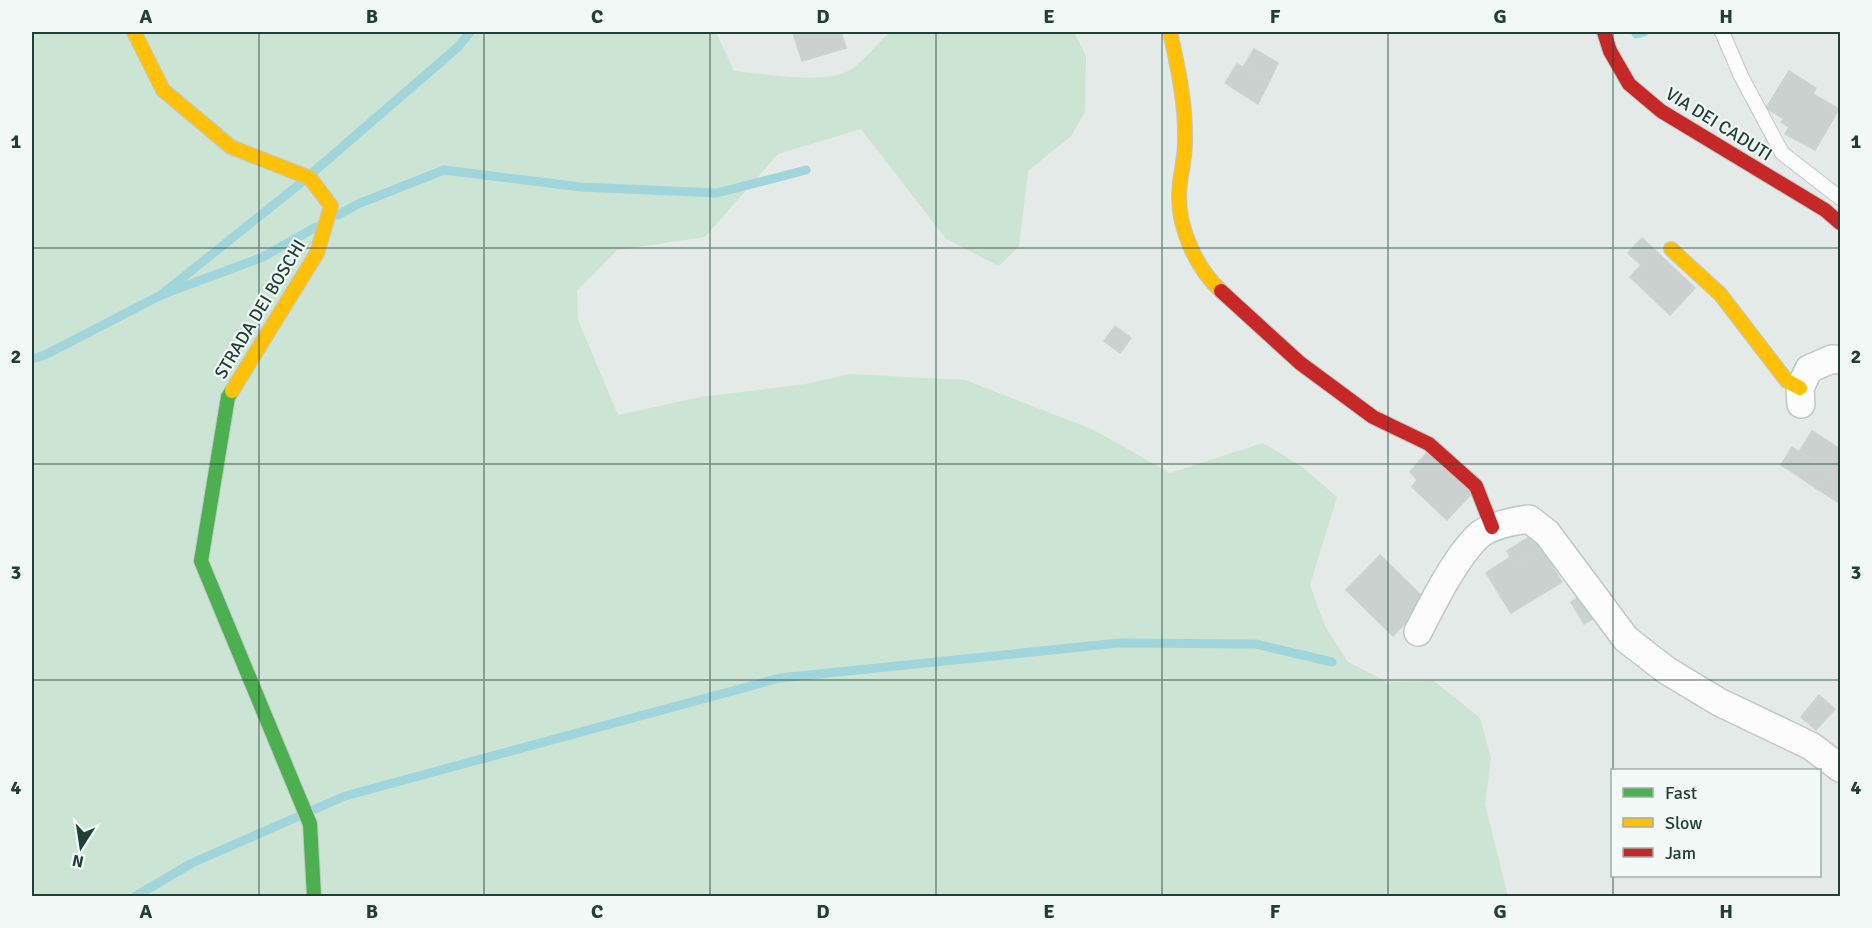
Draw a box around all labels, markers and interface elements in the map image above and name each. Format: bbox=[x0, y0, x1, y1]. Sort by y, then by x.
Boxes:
text: A bbox=[140, 4, 153, 29]
text: B bbox=[366, 4, 378, 29]
text: C bbox=[591, 4, 603, 29]
text: D bbox=[816, 4, 830, 29]
text: E bbox=[1043, 4, 1055, 29]
text: F bbox=[1270, 4, 1281, 29]
text: G bbox=[1493, 4, 1507, 29]
text: H bbox=[1719, 4, 1733, 29]
street label: VIA DEI CADUTI bbox=[1662, 83, 1776, 165]
text: 1 bbox=[11, 129, 22, 154]
text: 1 bbox=[1851, 129, 1862, 154]
street label: STRADA DEI BOSCHI bbox=[210, 235, 310, 383]
text: 2 bbox=[11, 344, 21, 369]
text: 2 bbox=[1851, 344, 1861, 369]
text: 3 bbox=[11, 560, 21, 585]
text: 3 bbox=[1851, 560, 1861, 585]
legend bbox=[1611, 769, 1821, 877]
text: 4 bbox=[11, 775, 22, 800]
text: 4 bbox=[1851, 775, 1862, 800]
text: Fast bbox=[1665, 782, 1697, 804]
text: Slow bbox=[1665, 812, 1702, 834]
north arrow bbox=[51, 817, 111, 877]
text: Jam bbox=[1665, 842, 1696, 864]
text: N bbox=[71, 850, 86, 872]
text: A bbox=[140, 899, 153, 924]
text: B bbox=[366, 899, 378, 924]
text: C bbox=[591, 899, 603, 924]
text: D bbox=[816, 899, 830, 924]
text: E bbox=[1043, 899, 1055, 924]
text: F bbox=[1270, 899, 1281, 924]
text: G bbox=[1493, 899, 1507, 924]
text: H bbox=[1719, 899, 1733, 924]

